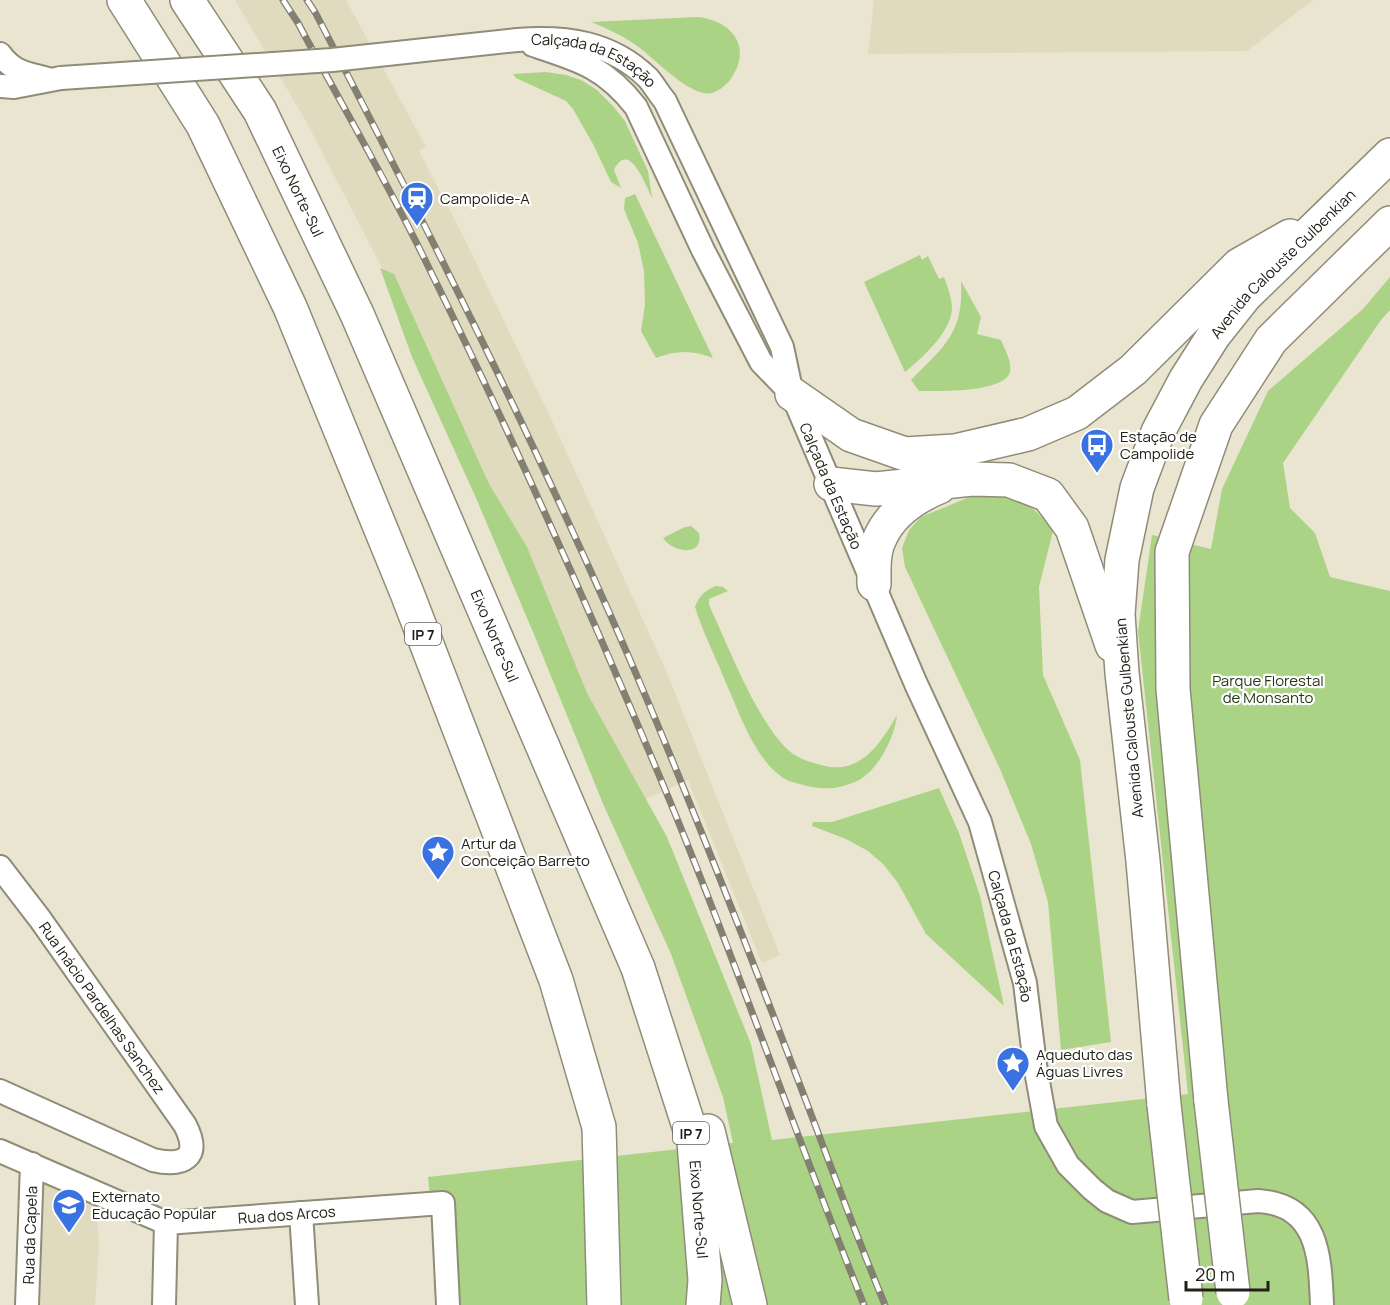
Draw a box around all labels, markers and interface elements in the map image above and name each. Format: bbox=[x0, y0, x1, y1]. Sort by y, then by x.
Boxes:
street label: Calçada da Estação bbox=[531, 28, 662, 91]
street label: Eixo Norte-Sul bbox=[268, 142, 329, 240]
station icon: Campolide-A bbox=[399, 180, 435, 227]
street label: Avenida Calouste Gulbenkian bbox=[1205, 184, 1360, 342]
place label: Campolide-A bbox=[440, 188, 530, 209]
street label: Calçada da Estação bbox=[795, 419, 868, 553]
place label: Estação de Campolide bbox=[1120, 426, 1197, 464]
bus stop icon: Estação de Campolide bbox=[1079, 427, 1115, 474]
street label: Eixo Norte-Sul bbox=[466, 586, 524, 685]
street label: Avenida Calouste Gulbenkian bbox=[1110, 617, 1148, 819]
road number: IP 7 bbox=[405, 623, 441, 645]
park label: Parque Florestal de Monsanto bbox=[1212, 670, 1324, 708]
place label: Artur da Conceição Barreto bbox=[461, 833, 590, 871]
place icon: Artur da Conceição Barreto bbox=[420, 834, 456, 881]
street label: Calçada da Estação bbox=[983, 868, 1038, 1003]
street label: Rua Inácio Pardelhas Sanchez bbox=[34, 917, 170, 1098]
place label: Aqueduto das Águas Livres bbox=[1036, 1044, 1133, 1082]
place icon: Aqueduto das Águas Livres bbox=[995, 1045, 1031, 1092]
road number: IP 7 bbox=[673, 1122, 709, 1144]
street label: Eixo Norte-Sul bbox=[685, 1159, 714, 1259]
street label: Rua da Capela bbox=[17, 1185, 42, 1285]
place label: Externato Educação Popular bbox=[92, 1186, 217, 1224]
school or university icon: Externato Educação Popular bbox=[51, 1187, 87, 1234]
street label: Rua dos Arcos bbox=[237, 1200, 336, 1228]
scale bar bbox=[1186, 1254, 1268, 1292]
text: 20 m bbox=[1195, 1262, 1235, 1286]

